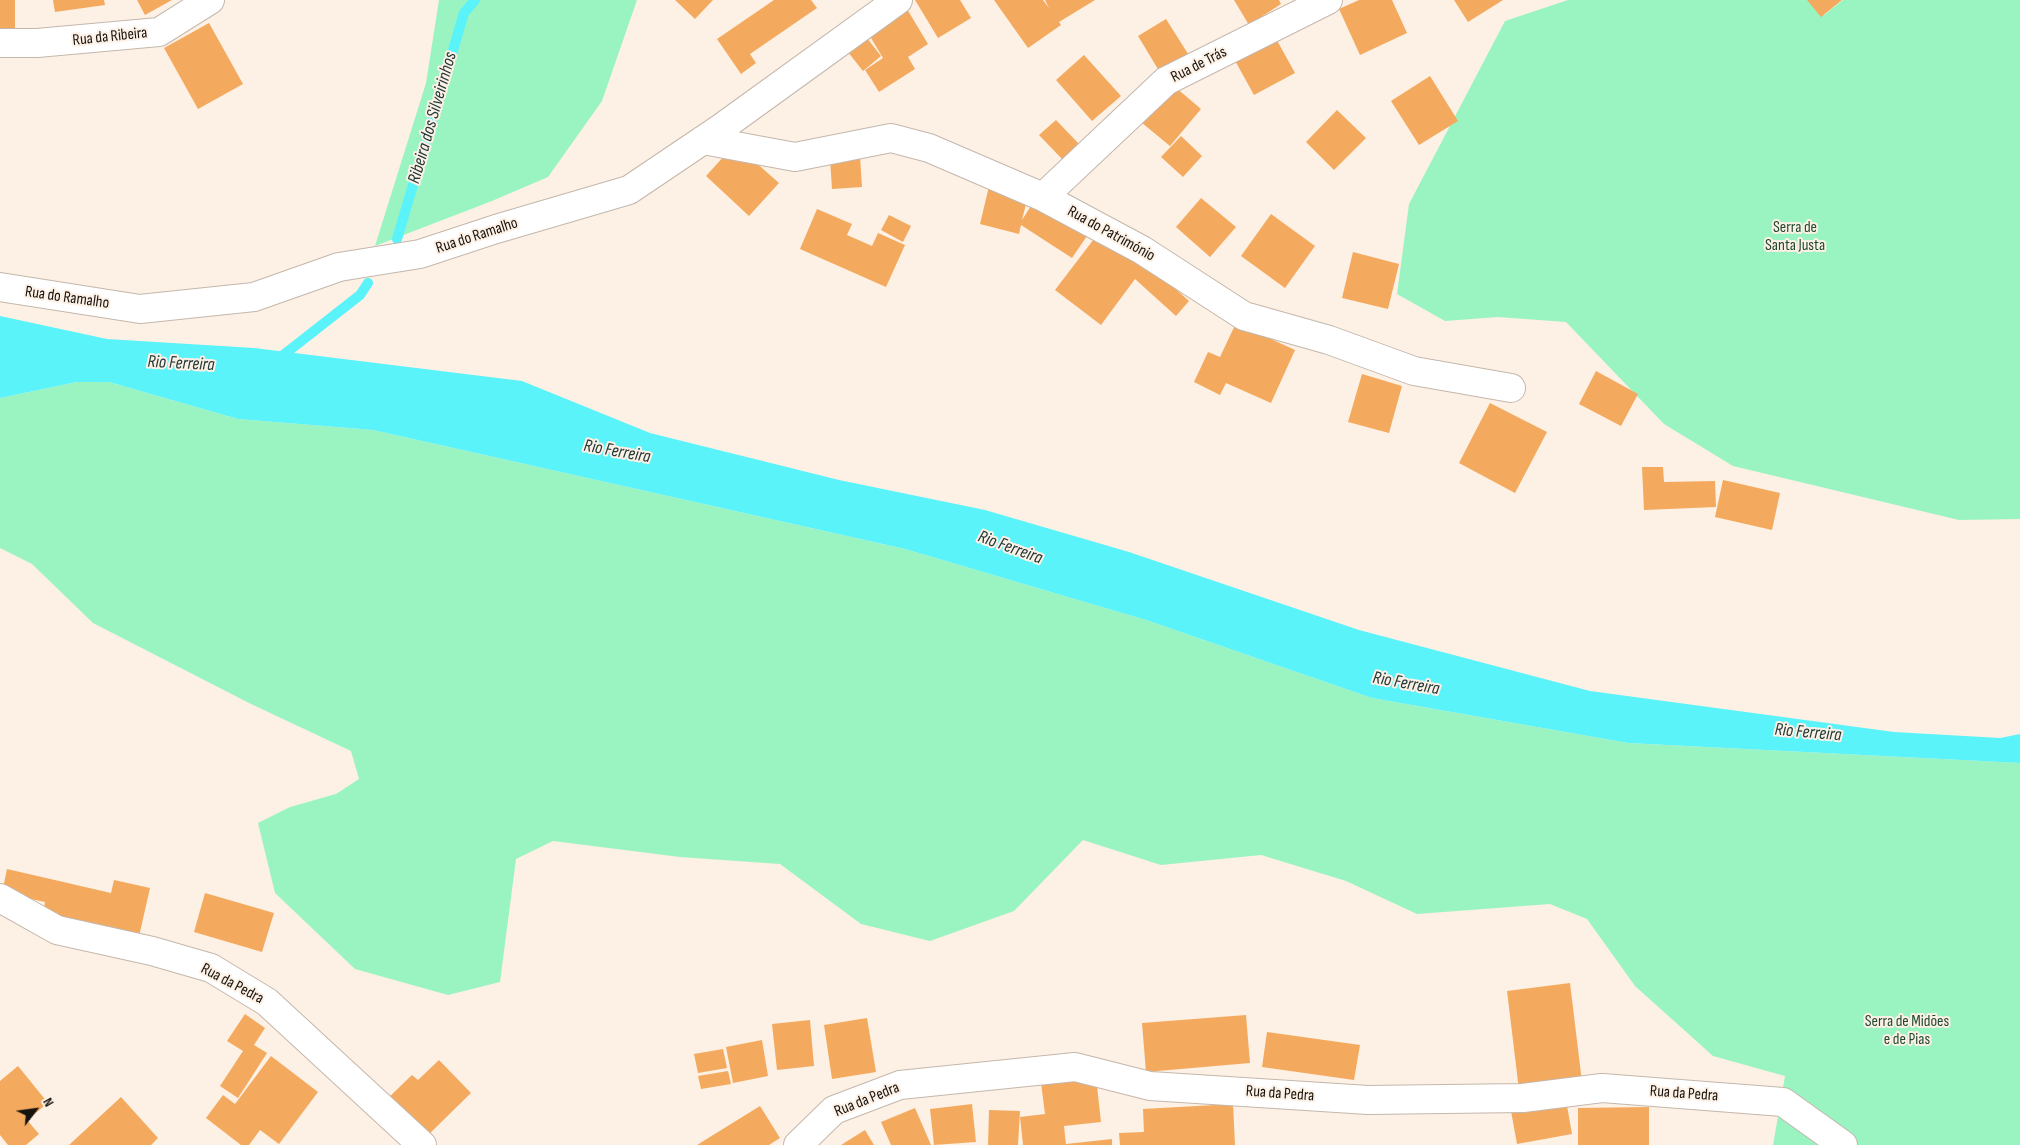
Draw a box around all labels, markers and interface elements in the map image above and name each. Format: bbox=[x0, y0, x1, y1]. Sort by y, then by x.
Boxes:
street label: Rua da Ribeira bbox=[72, 24, 148, 50]
street label: Rua de Trás bbox=[1168, 43, 1230, 87]
water label: Ribeira dos Silveirinhos bbox=[404, 50, 462, 186]
street label: Rua do Património bbox=[1064, 202, 1158, 266]
street label: Rua do Ramalho bbox=[434, 214, 520, 258]
park label: Serra de Santa Justa bbox=[1765, 218, 1825, 256]
street label: Rua do Ramalho bbox=[24, 283, 110, 313]
water label: Rio Ferreira bbox=[147, 351, 215, 377]
water label: Rio Ferreira bbox=[582, 436, 652, 468]
water label: Rio Ferreira bbox=[975, 526, 1045, 570]
water label: Rio Ferreira bbox=[1371, 668, 1441, 700]
water label: Rio Ferreira bbox=[1774, 719, 1842, 747]
street label: Rua da Pedra bbox=[197, 959, 267, 1009]
park label: Serra de Midões e de Pias bbox=[1865, 1012, 1949, 1050]
street label: Rua da Pedra bbox=[832, 1078, 902, 1122]
street label: Rua da Pedra bbox=[1245, 1082, 1315, 1106]
street label: Rua da Pedra bbox=[1649, 1082, 1719, 1106]
north arrow bbox=[10, 1085, 60, 1135]
text: N bbox=[39, 1095, 58, 1110]

